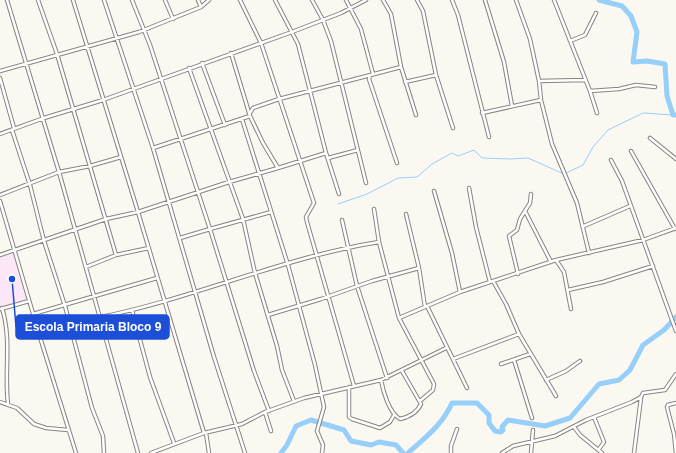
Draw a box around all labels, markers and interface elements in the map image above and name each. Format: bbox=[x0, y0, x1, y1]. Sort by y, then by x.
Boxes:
callout: Escola Primaria Bloco 9 bbox=[16, 315, 169, 339]
text: Escola Primaria Bloco 9 bbox=[25, 320, 162, 334]

